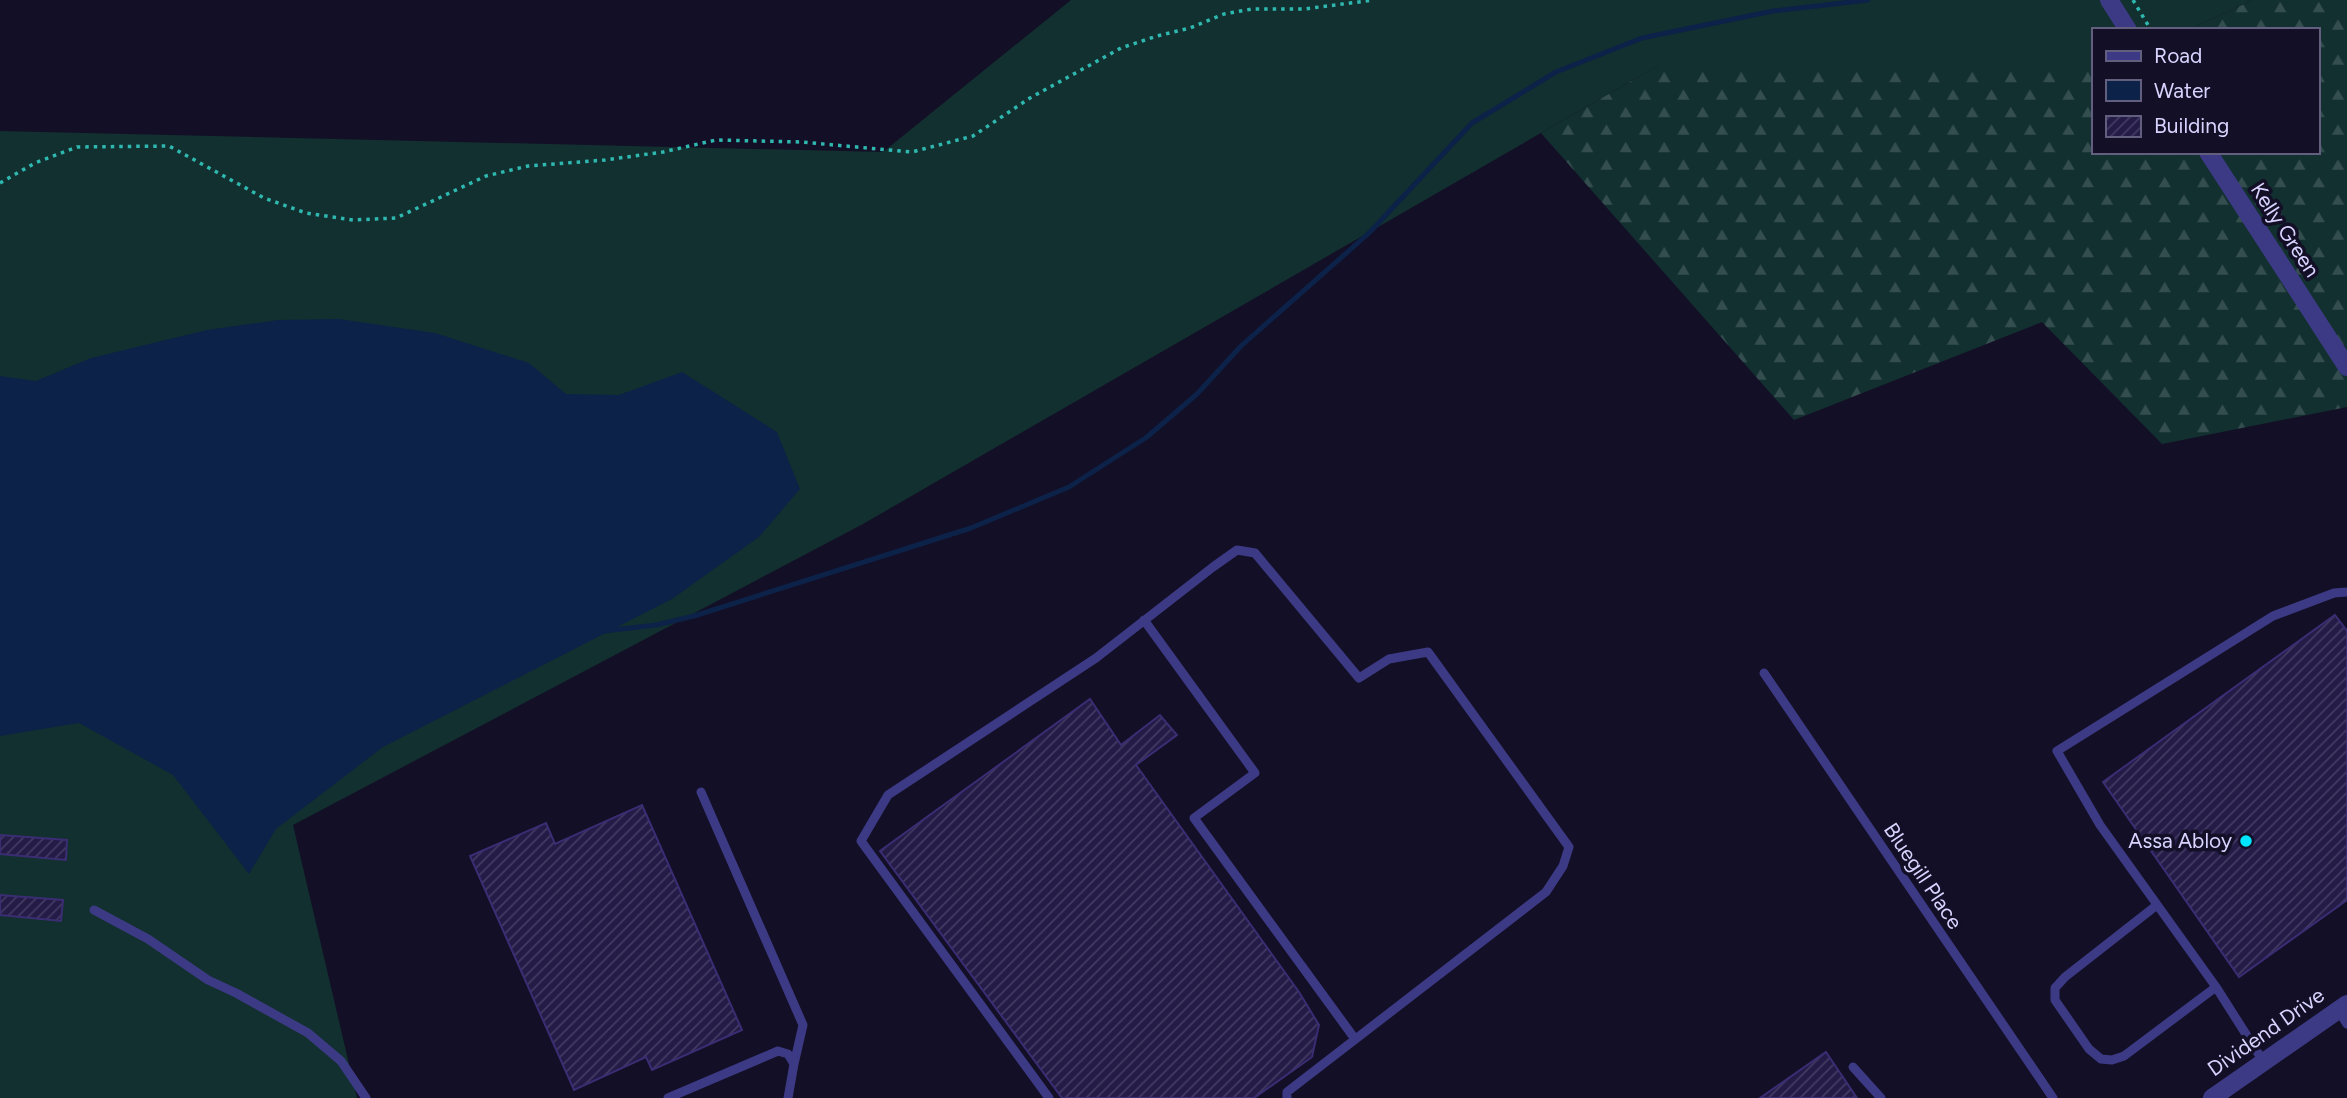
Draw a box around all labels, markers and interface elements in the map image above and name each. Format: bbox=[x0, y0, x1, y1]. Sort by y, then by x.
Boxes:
legend bbox=[2092, 28, 2319, 154]
text: Road bbox=[2154, 43, 2202, 68]
text: Water bbox=[2154, 78, 2210, 103]
text: Building bbox=[2154, 113, 2229, 138]
street label: Kelly Green bbox=[2246, 178, 2325, 282]
street label: Bluegill Place bbox=[1879, 818, 1968, 934]
place label: Assa Abloy bbox=[2128, 828, 2232, 853]
marker: Assa Abloy bbox=[2238, 833, 2254, 849]
street label: Dividend Drive bbox=[2203, 982, 2329, 1081]

